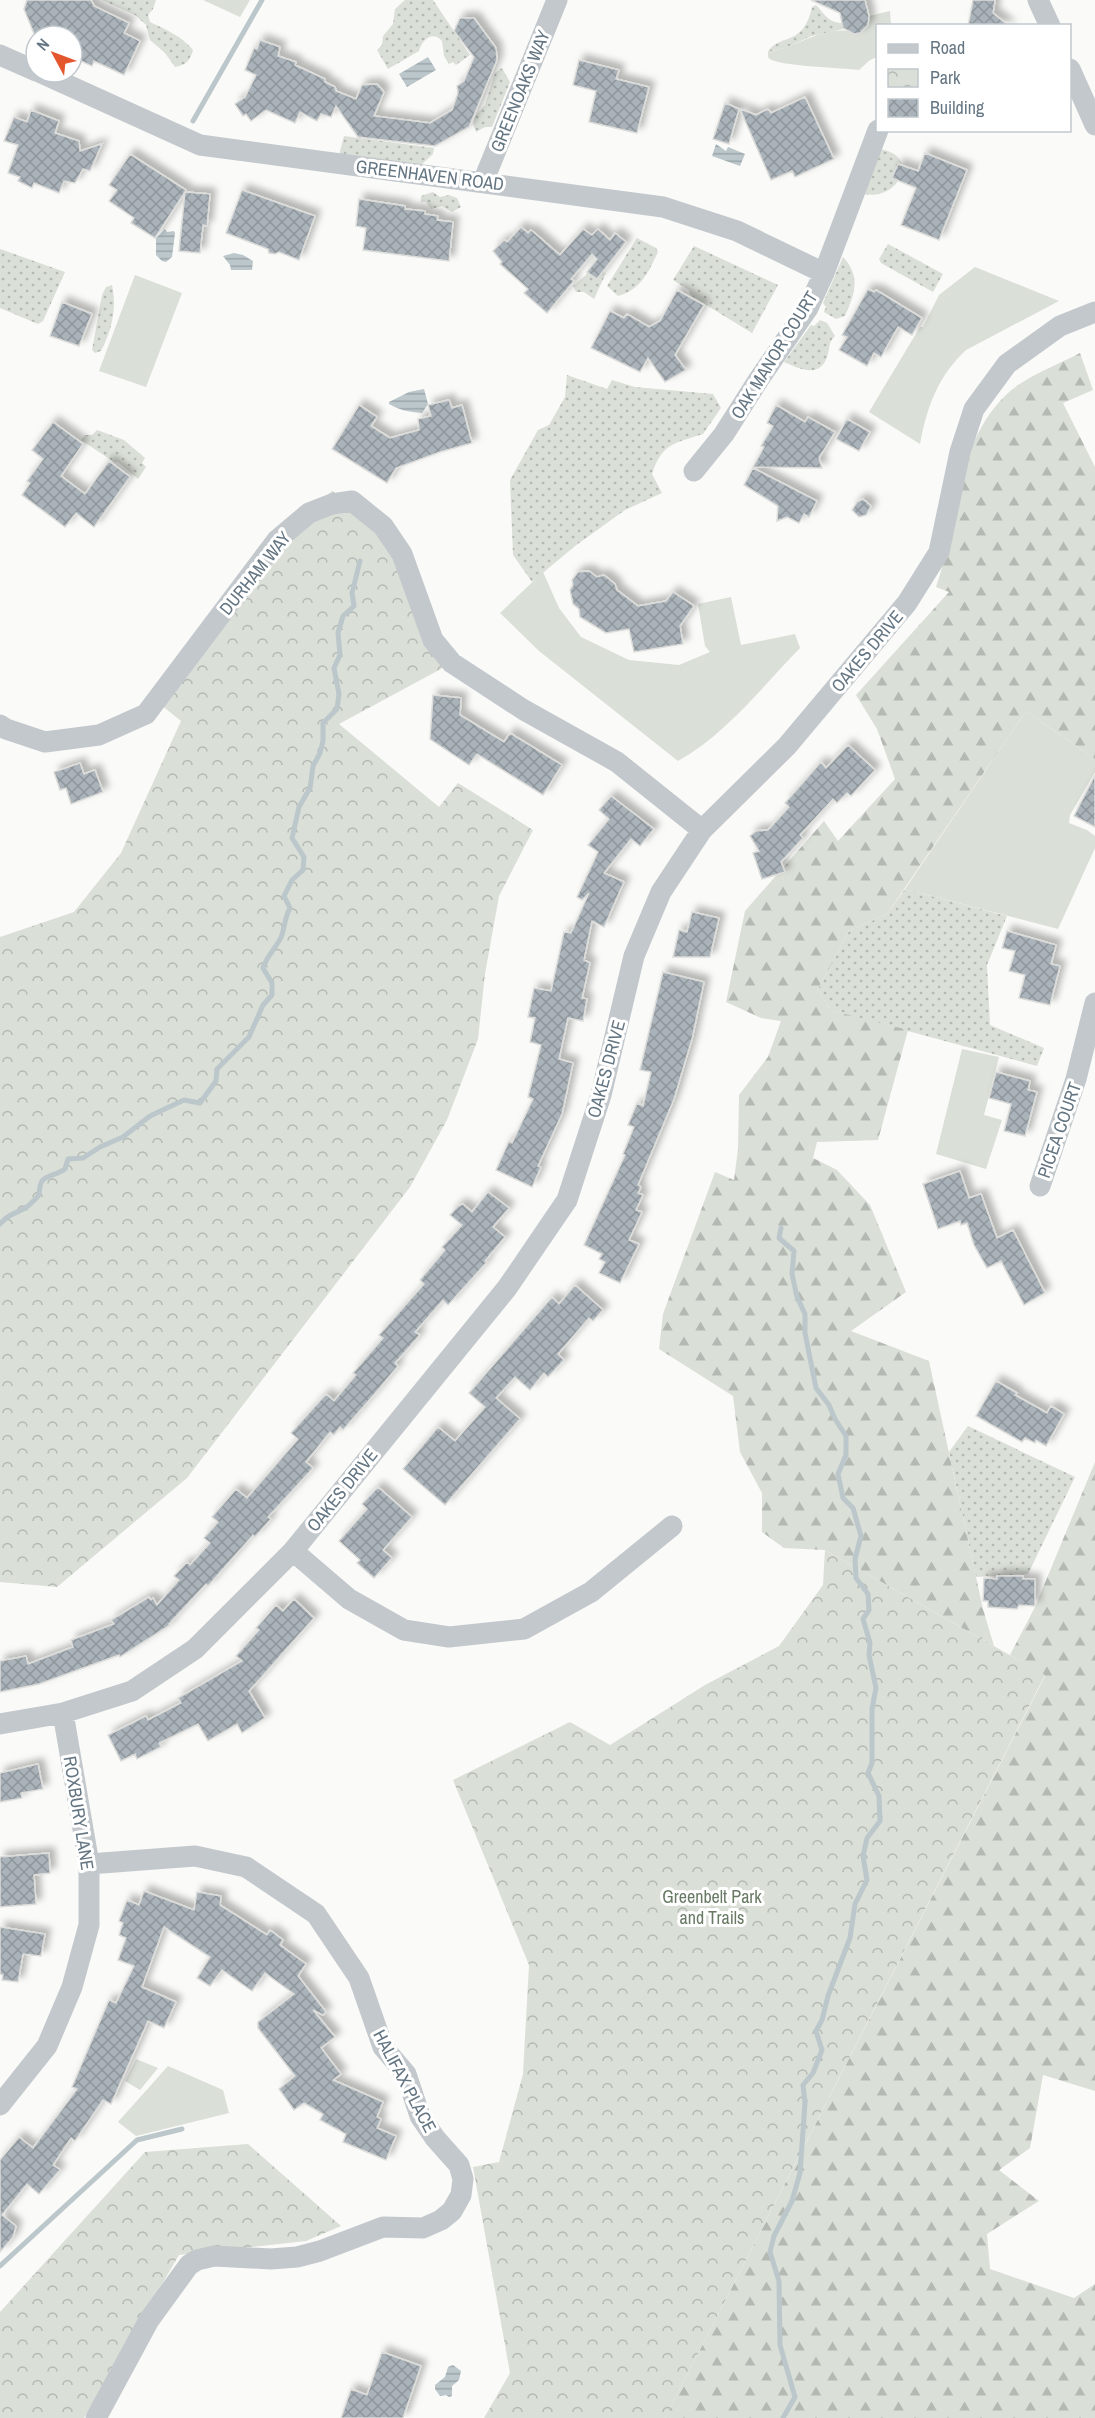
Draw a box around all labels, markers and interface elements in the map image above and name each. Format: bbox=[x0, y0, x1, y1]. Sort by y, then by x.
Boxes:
north arrow bbox=[24, 24, 84, 84]
legend bbox=[876, 24, 1071, 132]
street label: GREENOAKS WAY bbox=[484, 26, 556, 156]
text: N bbox=[31, 33, 54, 55]
text: Road bbox=[930, 35, 965, 60]
text: Park bbox=[930, 65, 961, 90]
text: Building bbox=[930, 95, 985, 120]
street label: GREENHAVEN ROAD bbox=[355, 154, 505, 196]
street label: OAK MANOR COURT bbox=[725, 286, 823, 424]
street label: DURHAM WAY bbox=[214, 526, 297, 620]
street label: OAKES DRIVE bbox=[825, 605, 909, 697]
street label: OAKES DRIVE bbox=[581, 1017, 631, 1121]
street label: PICEA COURT bbox=[1031, 1079, 1087, 1181]
street label: OAKES DRIVE bbox=[301, 1443, 383, 1537]
street label: ROXBURY LANE bbox=[58, 1754, 100, 1872]
park label: Greenbelt Park and Trails bbox=[662, 1884, 762, 1930]
street label: HALIFAX PLACE bbox=[367, 2025, 443, 2137]

